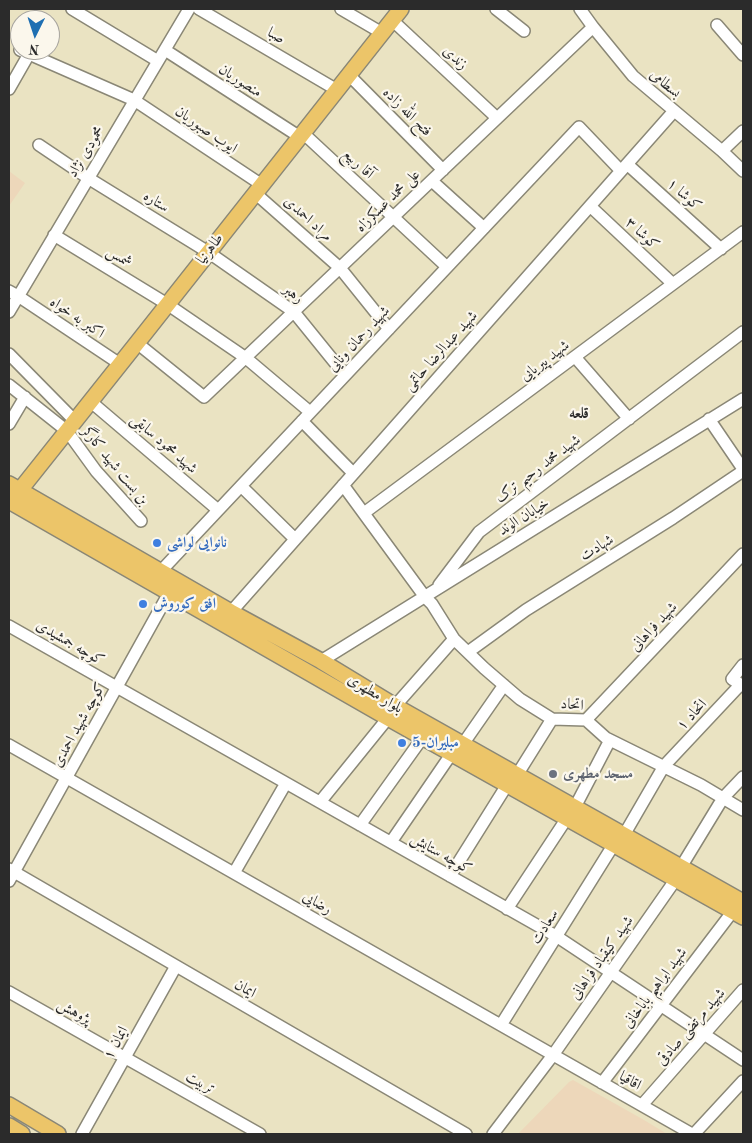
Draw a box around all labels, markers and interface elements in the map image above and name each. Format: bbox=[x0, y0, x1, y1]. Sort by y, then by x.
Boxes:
north arrow bbox=[10, 10, 60, 60]
street label: صبا bbox=[264, 24, 288, 48]
text: N bbox=[28, 42, 40, 56]
street label: زندی bbox=[439, 42, 471, 74]
street label: منصوریان bbox=[215, 60, 265, 102]
street label: بسطامی bbox=[646, 66, 684, 102]
street label: فتح الله زاده bbox=[379, 84, 435, 140]
street label: ایوب صبوریان bbox=[171, 103, 241, 157]
street label: محمودی نژاد bbox=[64, 123, 108, 181]
street label: آقا ربیع bbox=[339, 145, 377, 183]
street label: علی محمد عسکرزاه bbox=[352, 166, 424, 236]
street label: کوشا ۱ bbox=[663, 175, 705, 215]
street label: ستاره bbox=[140, 187, 172, 217]
street label: مراد احمدی bbox=[280, 192, 336, 246]
street label: کوشا ۳ bbox=[621, 214, 663, 254]
street label: طاهرنیا bbox=[192, 230, 228, 268]
street label: شمس bbox=[103, 242, 135, 272]
street label: رهبر bbox=[279, 280, 307, 308]
street label: اکبر به خواه bbox=[46, 293, 108, 343]
street label: شهید رحمان ونایی bbox=[324, 302, 394, 376]
street label: شهید عبدالرضا حاتمی bbox=[400, 307, 482, 395]
street label: شهید پیریایی bbox=[517, 337, 573, 385]
district label: قلعه bbox=[569, 404, 589, 424]
street label: شهید محمود سابقی bbox=[127, 410, 201, 478]
street label: بن بست شهید کارگر bbox=[78, 423, 152, 509]
street label: شهید محمد رحیم ترک bbox=[492, 431, 584, 507]
street label: خیابان الوند bbox=[495, 494, 553, 540]
street label: شهادت bbox=[577, 531, 617, 565]
place label: نانوایی لواشی bbox=[167, 534, 227, 552]
marker: نانوایی لواشی bbox=[151, 537, 163, 549]
place label: افق کوروش bbox=[153, 595, 216, 613]
marker: افق کوروش bbox=[137, 598, 149, 610]
street label: شهید فراهانی bbox=[627, 599, 681, 655]
street label: کوچه جمشیدی bbox=[33, 616, 107, 670]
street label: بلوار مطهری bbox=[344, 670, 406, 718]
street label: کوچه شهید احمدی bbox=[48, 680, 110, 770]
street label: اتحاد bbox=[560, 695, 584, 715]
street label: اتحاد ۱ bbox=[673, 696, 711, 734]
place label: مبلیران-5 bbox=[412, 734, 459, 752]
marker: مبلیران-5 bbox=[396, 737, 408, 749]
place label: مسجد مطهری bbox=[563, 765, 633, 783]
marker: مسجد مطهری bbox=[547, 768, 559, 780]
street label: کوچه ستایش bbox=[407, 829, 475, 879]
street label: رضایی bbox=[299, 887, 335, 919]
street label: سعادت bbox=[527, 906, 563, 948]
street label: شهید کیقباد فراهانی bbox=[566, 913, 638, 1003]
street label: شهید ابراهیم باباخانی bbox=[619, 944, 691, 1032]
street label: ایمان bbox=[231, 976, 259, 1002]
street label: شهید مرتضی صادقی bbox=[653, 985, 729, 1069]
street label: پژوهش bbox=[54, 995, 94, 1029]
street label: ایمان ۱ bbox=[100, 1023, 132, 1063]
street label: تربیت bbox=[182, 1068, 218, 1098]
street label: اقاقیا bbox=[616, 1068, 644, 1094]

